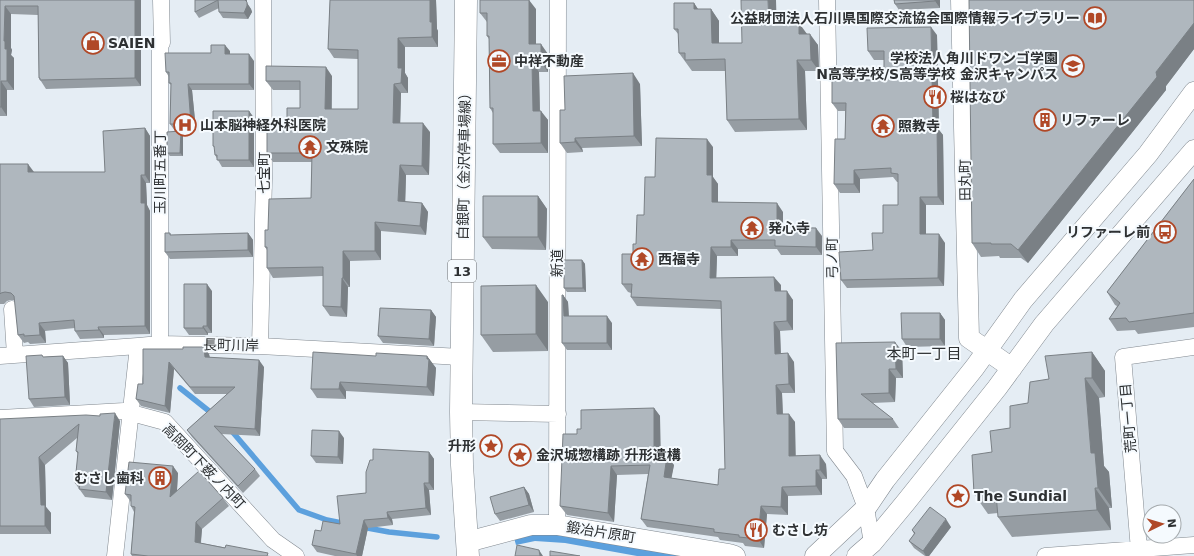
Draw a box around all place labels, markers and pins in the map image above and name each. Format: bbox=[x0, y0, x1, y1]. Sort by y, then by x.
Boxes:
library icon: 公益財団法人石川県国際交流協会国際情報ライブラリー bbox=[1082, 5, 1108, 31]
place label: 公益財団法人石川県国際交流協会国際情報ライブラリー bbox=[730, 10, 1080, 26]
shop icon: SAIEN bbox=[80, 30, 106, 56]
place label: SAIEN bbox=[108, 35, 155, 51]
office icon: 中祥不動産 bbox=[486, 48, 512, 74]
place label: 学校法人角川ドワンゴ学園 N高等学校/S高等学校 金沢キャンパス bbox=[816, 50, 1058, 82]
place label: 中祥不動産 bbox=[514, 53, 584, 69]
school or university icon: 学校法人角川ドワンゴ学園 N高等学校/S高等学校 金沢キャンパス bbox=[1060, 53, 1086, 79]
restaurant icon: 桜はなび bbox=[922, 84, 948, 110]
place label: 桜はなび bbox=[950, 89, 1006, 105]
building icon: リファーレ bbox=[1032, 107, 1058, 133]
hospital icon: 山本脳神経外科医院 bbox=[172, 112, 198, 138]
place label: リファーレ bbox=[1060, 112, 1130, 128]
temple icon: 照教寺 bbox=[870, 113, 896, 139]
place label: 山本脳神経外科医院 bbox=[200, 117, 326, 133]
place label: 照教寺 bbox=[898, 118, 940, 134]
temple icon: 文殊院 bbox=[297, 134, 323, 160]
place label: 文殊院 bbox=[326, 139, 368, 155]
temple icon: 発心寺 bbox=[739, 215, 765, 241]
bus stop icon: リファーレ前 bbox=[1152, 219, 1178, 245]
place label: 発心寺 bbox=[768, 220, 810, 236]
place label: リファーレ前 bbox=[1066, 224, 1150, 240]
temple icon: 西福寺 bbox=[629, 246, 655, 272]
place label: 西福寺 bbox=[658, 251, 700, 267]
place icon: 升形 bbox=[478, 433, 504, 459]
place label: 升形 bbox=[448, 438, 476, 454]
place icon: 金沢城惣構跡 升形遺構 bbox=[507, 442, 533, 468]
place label: 金沢城惣構跡 升形遺構 bbox=[536, 447, 681, 463]
building icon: むさし歯科 bbox=[147, 465, 173, 491]
place label: むさし歯科 bbox=[74, 470, 144, 486]
place icon: The Sundial bbox=[945, 483, 971, 509]
place label: The Sundial bbox=[974, 488, 1067, 504]
restaurant icon: むさし坊 bbox=[743, 517, 769, 543]
place label: むさし坊 bbox=[772, 522, 828, 538]

